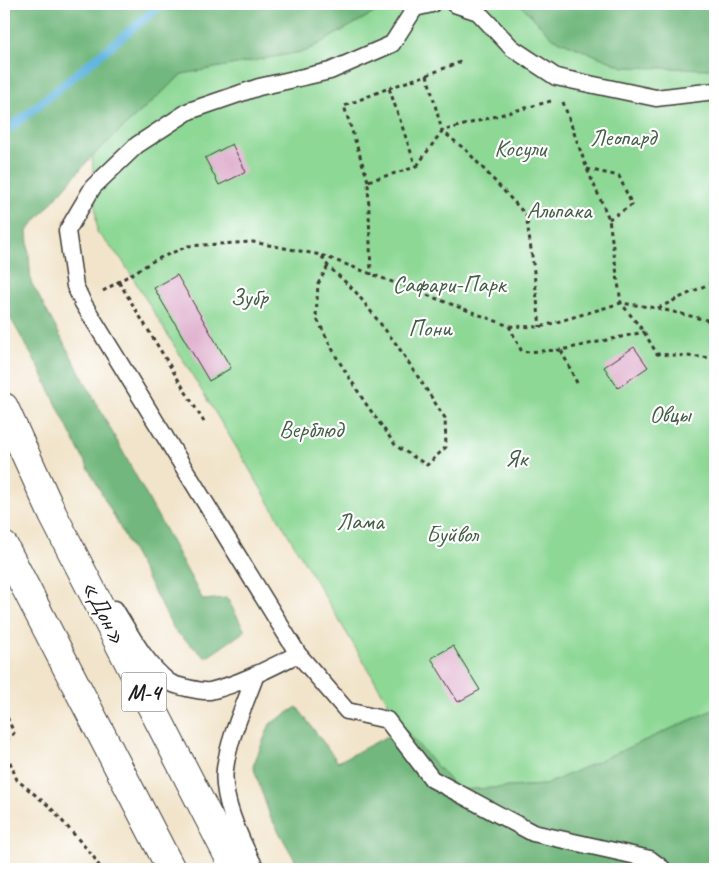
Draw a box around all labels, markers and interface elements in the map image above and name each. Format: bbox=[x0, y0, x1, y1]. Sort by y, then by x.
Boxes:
park label: Леопард bbox=[590, 122, 659, 152]
park label: Косули bbox=[494, 133, 548, 163]
park label: Альпака bbox=[527, 195, 593, 225]
park label: Сафари-Парк bbox=[393, 269, 508, 299]
park label: Зубр bbox=[230, 282, 270, 312]
park label: Пони bbox=[408, 313, 453, 343]
park label: Овцы bbox=[650, 399, 693, 429]
park label: Верблюд bbox=[279, 414, 345, 444]
park label: Як bbox=[505, 443, 529, 473]
park label: Лама bbox=[336, 506, 385, 536]
park label: Буйвол bbox=[426, 519, 480, 549]
street label: «Дон» bbox=[75, 575, 133, 649]
road number: М-4 bbox=[122, 672, 166, 712]

